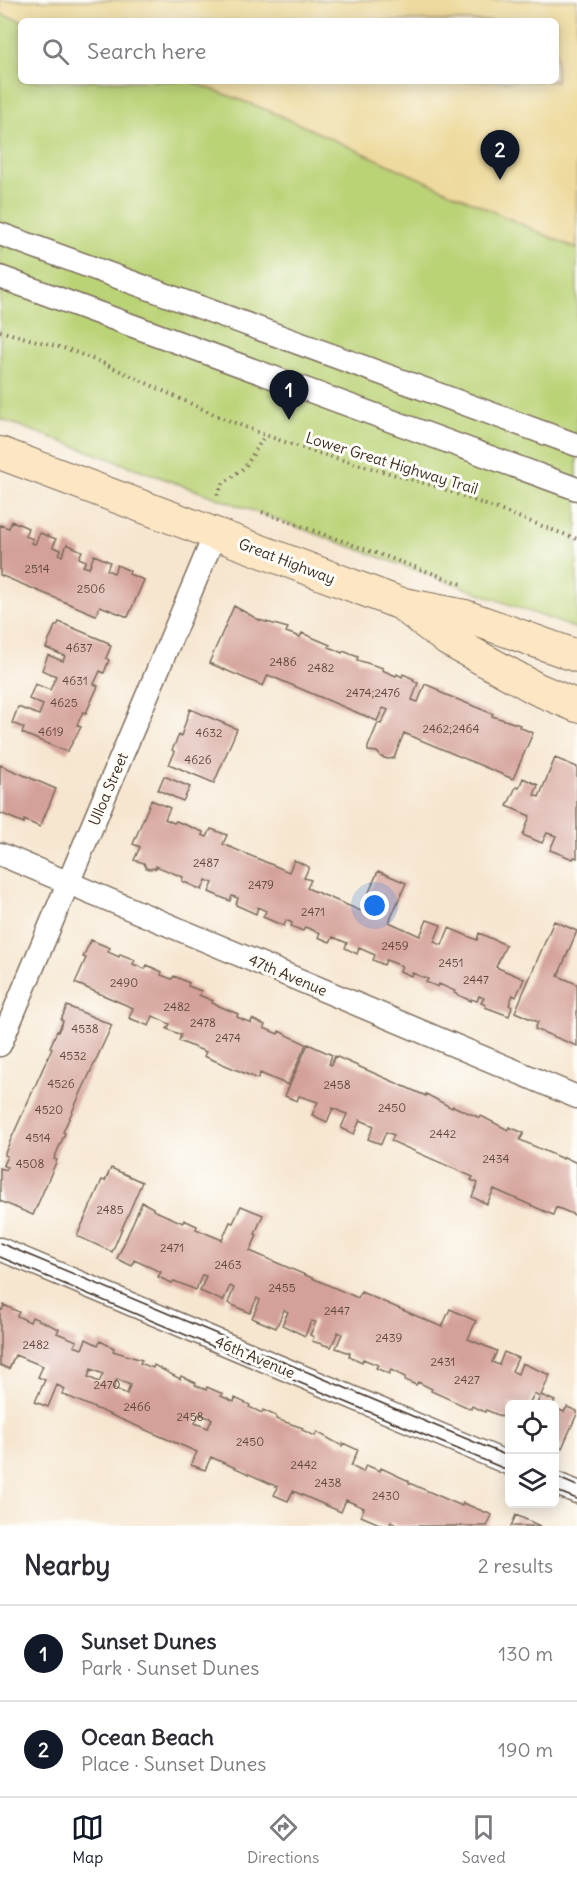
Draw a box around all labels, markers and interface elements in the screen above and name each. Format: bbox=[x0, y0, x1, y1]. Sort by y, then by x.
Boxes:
search box bbox=[18, 18, 559, 84]
icon: search bbox=[39, 35, 72, 68]
text: Search here bbox=[87, 37, 206, 65]
pin: 2 bbox=[480, 130, 520, 180]
pin: 1 bbox=[270, 370, 308, 420]
street label: Lower Great Highway Trail bbox=[304, 428, 480, 498]
street label: Great Highway bbox=[236, 534, 338, 588]
house number: 2514 bbox=[24, 561, 50, 576]
house number: 2506 bbox=[77, 581, 105, 596]
house number: 4637 bbox=[66, 640, 92, 655]
house number: 2486 bbox=[269, 654, 297, 669]
house number: 2482 bbox=[308, 660, 335, 675]
house number: 4631 bbox=[62, 673, 88, 688]
house number: 2474;2476 bbox=[346, 685, 400, 700]
house number: 4625 bbox=[50, 695, 78, 710]
house number: 2462;2464 bbox=[423, 721, 480, 736]
house number: 4619 bbox=[38, 724, 64, 739]
house number: 4632 bbox=[195, 725, 223, 740]
street label: Ulloa Street bbox=[84, 750, 132, 828]
house number: 4626 bbox=[184, 752, 212, 767]
house number: 2487 bbox=[193, 855, 219, 870]
house number: 2479 bbox=[248, 877, 274, 892]
your location bbox=[360, 891, 389, 920]
house number: 2471 bbox=[301, 904, 325, 919]
house number: 2459 bbox=[381, 938, 409, 953]
street label: 47th Avenue bbox=[246, 950, 330, 1000]
house number: 2451 bbox=[439, 955, 463, 970]
house number: 2447 bbox=[463, 972, 489, 987]
house number: 2490 bbox=[110, 975, 138, 990]
house number: 2482 bbox=[164, 999, 191, 1014]
house number: 2478 bbox=[190, 1015, 216, 1030]
house number: 4538 bbox=[71, 1021, 99, 1036]
house number: 2474 bbox=[215, 1030, 241, 1045]
house number: 4532 bbox=[59, 1048, 87, 1063]
house number: 4526 bbox=[47, 1076, 75, 1091]
house number: 2458 bbox=[323, 1077, 351, 1092]
house number: 2450 bbox=[378, 1100, 406, 1115]
house number: 4520 bbox=[35, 1102, 63, 1117]
house number: 2442 bbox=[430, 1126, 457, 1141]
house number: 4514 bbox=[25, 1130, 51, 1145]
house number: 2434 bbox=[482, 1151, 510, 1166]
house number: 4508 bbox=[16, 1156, 44, 1171]
house number: 2485 bbox=[96, 1202, 124, 1217]
house number: 2471 bbox=[160, 1240, 184, 1255]
house number: 2463 bbox=[214, 1257, 242, 1272]
house number: 2455 bbox=[268, 1280, 296, 1295]
house number: 2447 bbox=[324, 1303, 350, 1318]
house number: 2439 bbox=[375, 1330, 403, 1345]
street label: 46th Avenue bbox=[212, 1332, 298, 1382]
house number: 2482 bbox=[23, 1337, 50, 1352]
house number: 2431 bbox=[431, 1354, 455, 1369]
house number: 2427 bbox=[454, 1372, 480, 1387]
house number: 2470 bbox=[94, 1377, 121, 1392]
house number: 2466 bbox=[123, 1399, 151, 1414]
map controls bbox=[505, 1400, 559, 1508]
button: locate bbox=[505, 1400, 559, 1454]
house number: 2458 bbox=[176, 1409, 204, 1424]
house number: 2450 bbox=[236, 1434, 264, 1449]
button: layers bbox=[505, 1454, 559, 1508]
house number: 2442 bbox=[291, 1457, 318, 1472]
house number: 2438 bbox=[314, 1475, 342, 1490]
house number: 2430 bbox=[372, 1488, 400, 1503]
text: Nearby bbox=[24, 1549, 110, 1582]
text: 2 results bbox=[478, 1553, 553, 1578]
text: Sunset Dunes bbox=[81, 1627, 216, 1655]
text: 1 bbox=[40, 1641, 47, 1666]
text: 130 m bbox=[498, 1641, 553, 1666]
text: Park · Sunset Dunes bbox=[81, 1655, 259, 1680]
text: Ocean Beach bbox=[81, 1723, 214, 1751]
text: 2 bbox=[38, 1737, 49, 1762]
text: 190 m bbox=[498, 1737, 553, 1762]
text: Place · Sunset Dunes bbox=[81, 1751, 266, 1776]
tab: Map bbox=[71, 1811, 104, 1867]
tab: Directions bbox=[247, 1811, 319, 1867]
tab: Saved bbox=[462, 1811, 506, 1867]

